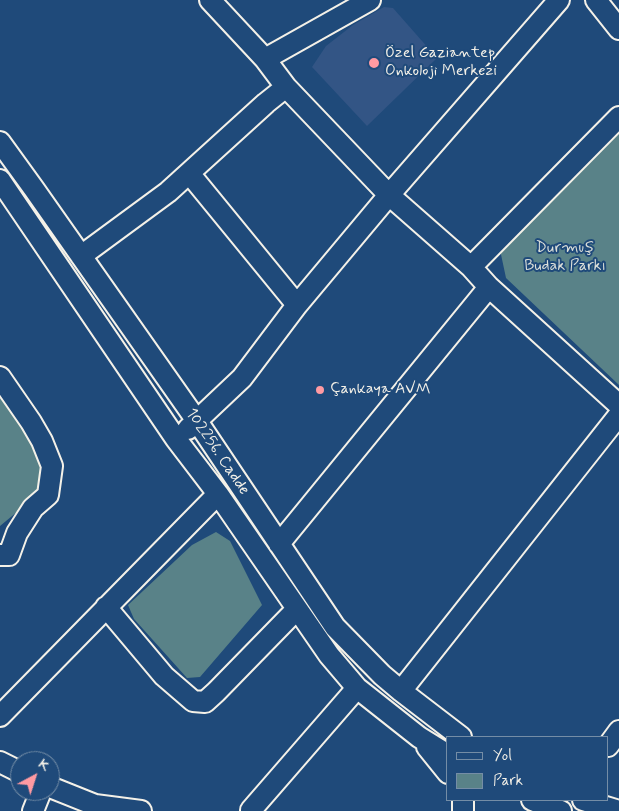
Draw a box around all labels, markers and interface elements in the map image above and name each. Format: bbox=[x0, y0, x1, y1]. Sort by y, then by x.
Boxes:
place label: Özel Gaziantep Onkoloji Merkezi bbox=[385, 44, 497, 82]
marker: Özel Gaziantep Onkoloji Merkezi bbox=[367, 56, 381, 70]
park label: Durmuş Budak Parkı bbox=[524, 239, 606, 277]
place label: Çankaya AVM bbox=[330, 380, 431, 400]
marker: Çankaya AVM bbox=[314, 384, 326, 396]
street label: 102256. Cadde bbox=[181, 405, 253, 499]
legend bbox=[446, 736, 609, 801]
text: Yol bbox=[493, 746, 512, 766]
north arrow bbox=[10, 751, 60, 801]
text: K bbox=[34, 755, 54, 775]
text: Park bbox=[493, 771, 523, 791]

